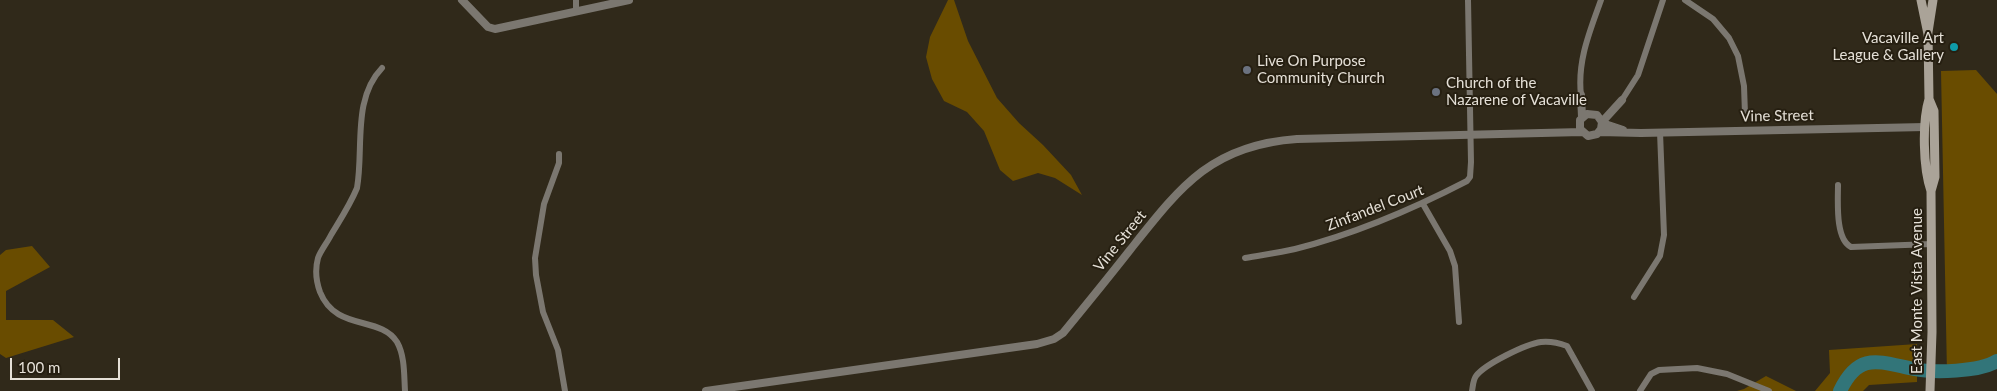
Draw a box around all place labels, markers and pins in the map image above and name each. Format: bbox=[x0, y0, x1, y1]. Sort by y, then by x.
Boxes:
place label: Vacaville Art League & Gallery bbox=[1832, 29, 1944, 64]
marker: Vacaville Art League & Gallery bbox=[1948, 41, 1960, 53]
place label: Live On Purpose Community Church bbox=[1257, 52, 1385, 87]
marker: Live On Purpose Community Church bbox=[1241, 64, 1253, 76]
place label: Church of the Nazarene of Vacaville bbox=[1446, 74, 1587, 109]
marker: Church of the Nazarene of Vacaville bbox=[1430, 86, 1442, 98]

